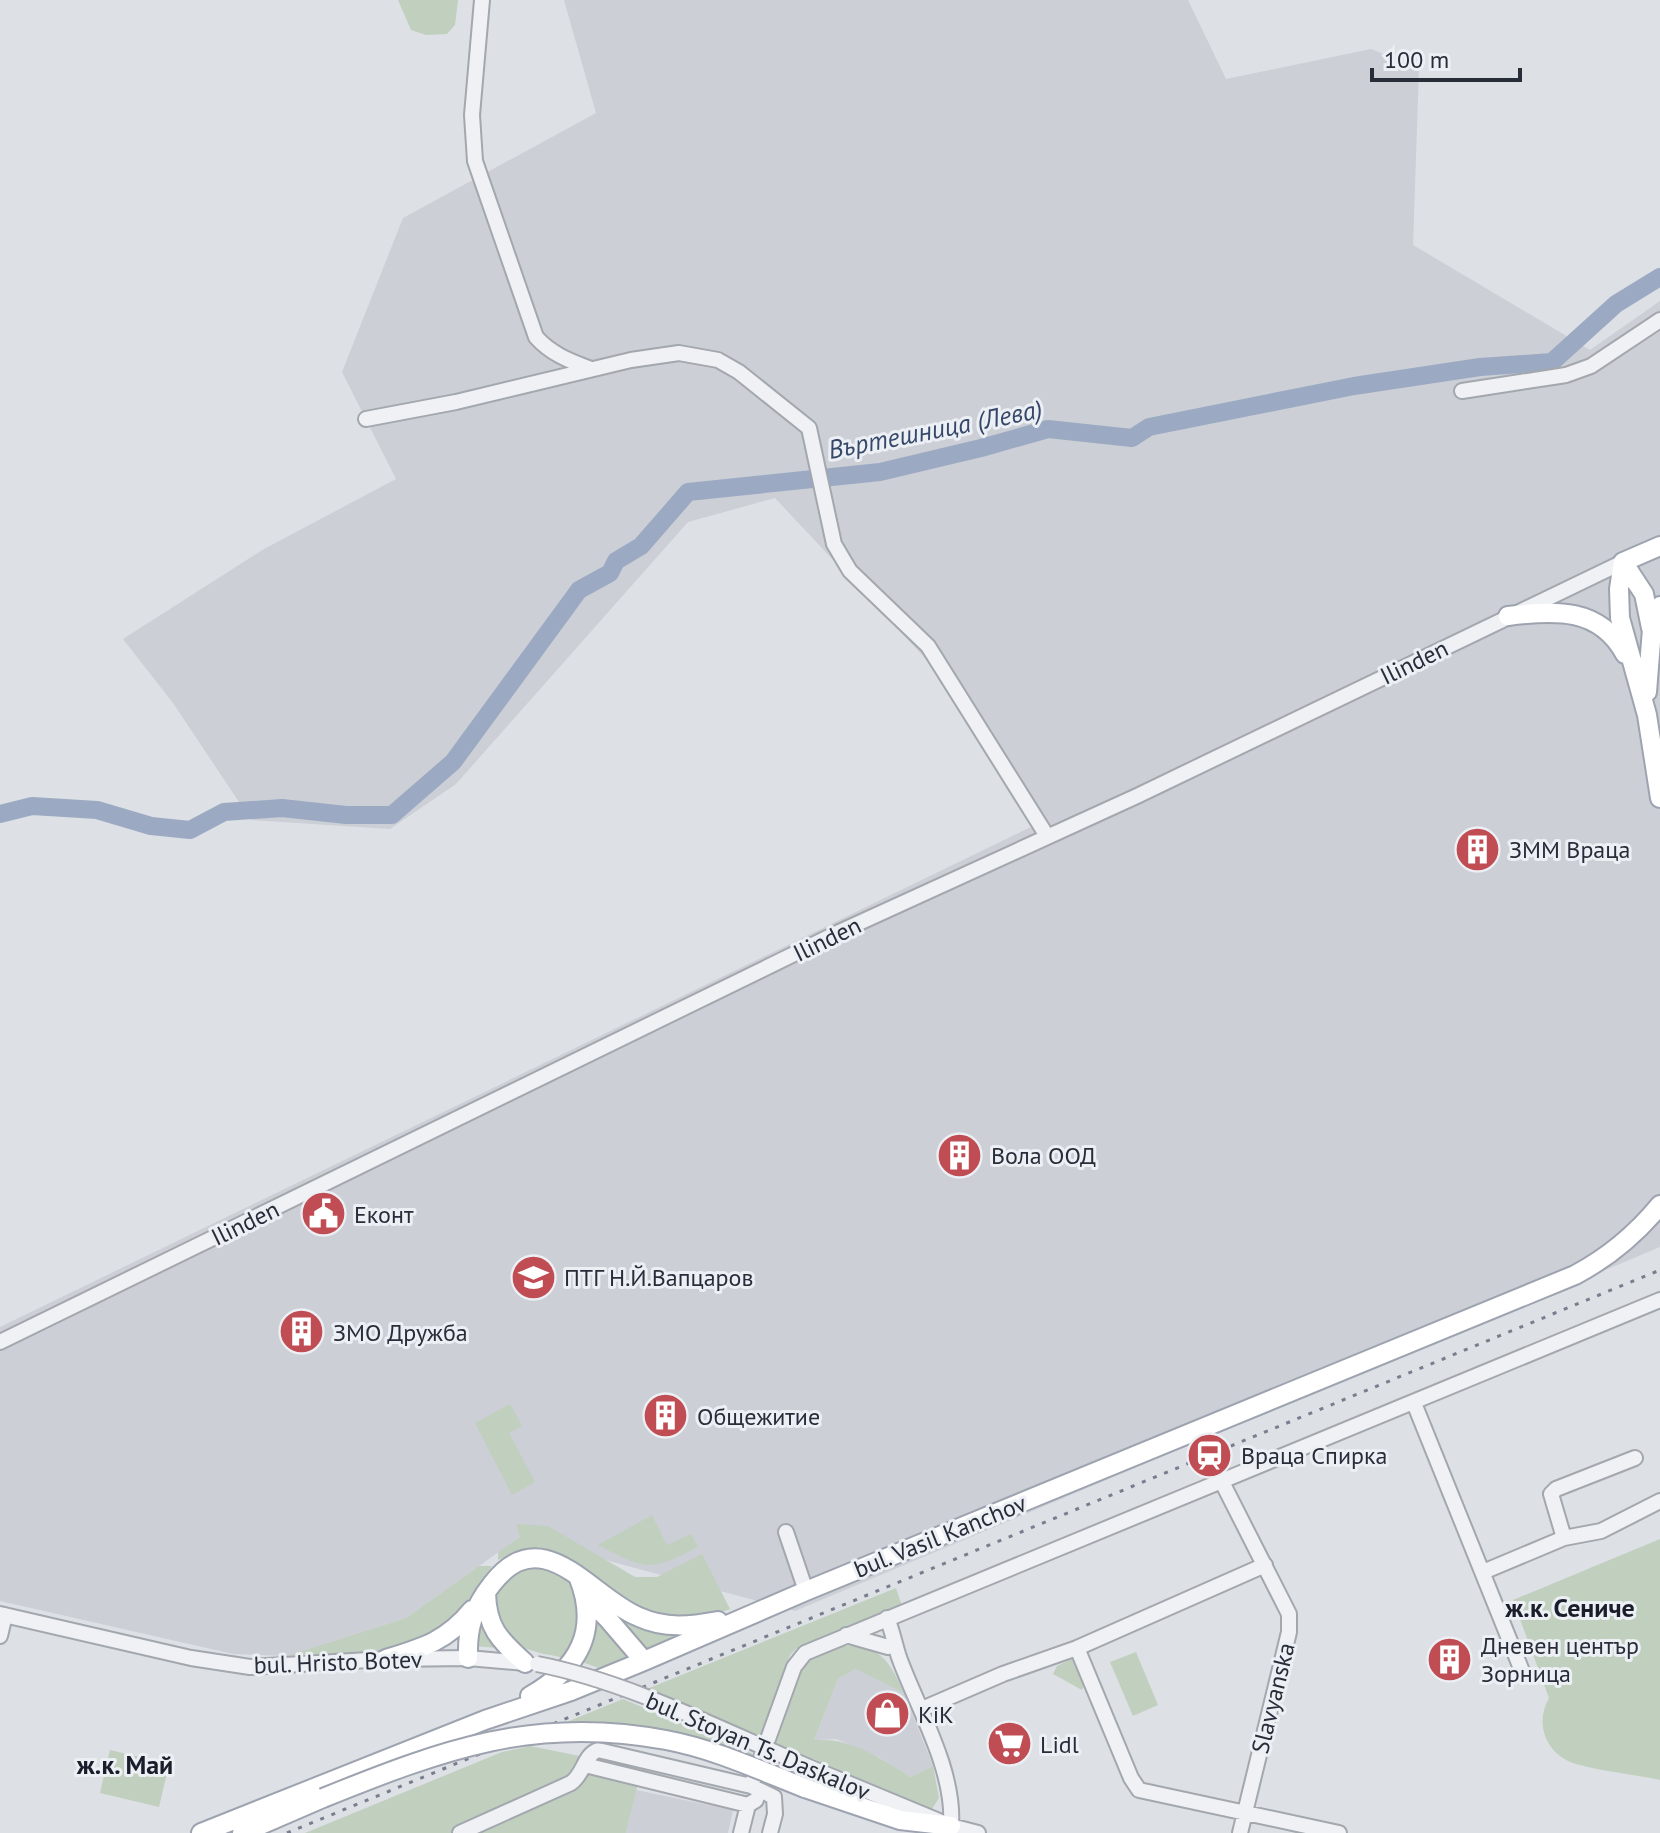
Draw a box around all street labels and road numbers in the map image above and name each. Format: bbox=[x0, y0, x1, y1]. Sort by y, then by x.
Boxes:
street label: Ilinden bbox=[1375, 632, 1453, 692]
street label: Ilinden bbox=[788, 909, 866, 969]
street label: Ilinden bbox=[206, 1193, 284, 1253]
street label: bul. Vasil Kanchov bbox=[849, 1487, 1031, 1585]
street label: Slavyanska bbox=[1244, 1639, 1302, 1757]
street label: bul. Hristo Botev bbox=[253, 1644, 423, 1680]
street label: bul. Stoyan Ts. Daskalov bbox=[641, 1685, 875, 1807]

